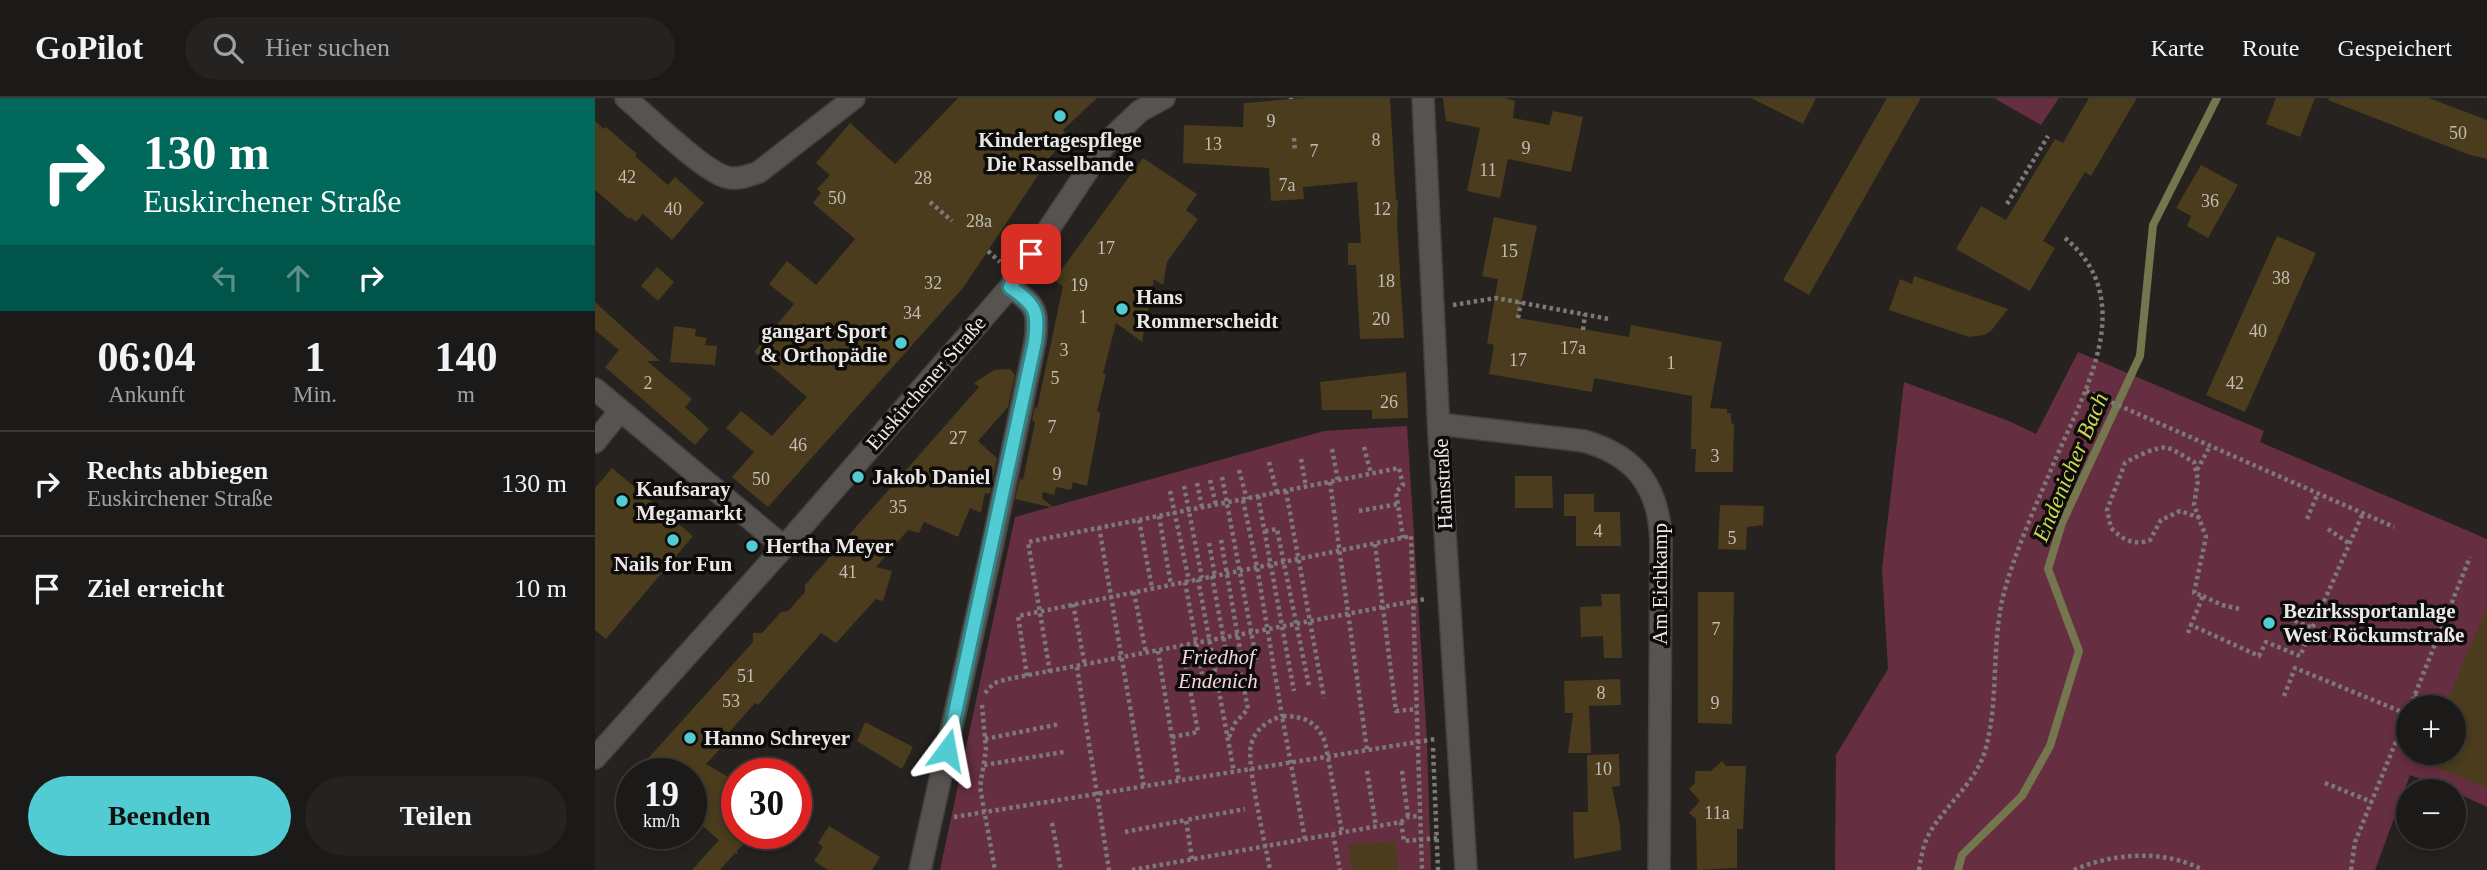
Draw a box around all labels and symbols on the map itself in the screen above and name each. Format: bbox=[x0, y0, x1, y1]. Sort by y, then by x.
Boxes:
marker: Kindertagespflege Die Rasselbande bbox=[1052, 108, 1068, 124]
house number: 9 bbox=[1267, 111, 1276, 131]
house number: 50 bbox=[2449, 123, 2467, 143]
place label: Kindertagespflege Die Rasselbande bbox=[978, 128, 1142, 176]
house number: 8 bbox=[1372, 130, 1381, 150]
house number: 13 bbox=[1204, 134, 1222, 154]
house number: 9 bbox=[1522, 138, 1531, 158]
house number: 7 bbox=[1310, 141, 1319, 161]
house number: 11 bbox=[1479, 160, 1497, 180]
house number: 42 bbox=[618, 167, 636, 187]
house number: 28 bbox=[914, 168, 932, 188]
house number: 7a bbox=[1279, 175, 1296, 195]
house number: 50 bbox=[828, 188, 846, 208]
house number: 36 bbox=[2201, 191, 2219, 211]
house number: 40 bbox=[664, 199, 682, 219]
house number: 12 bbox=[1373, 199, 1391, 219]
house number: 28a bbox=[966, 211, 992, 231]
pin bbox=[1001, 224, 1061, 284]
house number: 17 bbox=[1097, 238, 1115, 258]
house number: 15 bbox=[1500, 241, 1518, 261]
house number: 38 bbox=[2272, 268, 2290, 288]
house number: 18 bbox=[1377, 271, 1395, 291]
house number: 32 bbox=[924, 273, 942, 293]
house number: 19 bbox=[1070, 275, 1088, 295]
place label: Hans Rommerscheidt bbox=[1136, 285, 1278, 333]
marker: Hans Rommerscheidt bbox=[1114, 301, 1130, 317]
house number: 34 bbox=[903, 303, 921, 323]
house number: 1 bbox=[1079, 307, 1088, 327]
house number: 20 bbox=[1372, 309, 1390, 329]
street label: Euskirchener Straße bbox=[861, 311, 991, 455]
place label: gangart Sport & Orthopädie bbox=[760, 319, 887, 367]
house number: 40 bbox=[2249, 321, 2267, 341]
marker: gangart Sport & Orthopädie bbox=[893, 335, 909, 351]
house number: 17a bbox=[1560, 338, 1586, 358]
house number: 3 bbox=[1060, 340, 1069, 360]
house number: 17 bbox=[1509, 350, 1527, 370]
house number: 1 bbox=[1667, 353, 1676, 373]
house number: 5 bbox=[1051, 368, 1060, 388]
house number: 2 bbox=[644, 373, 653, 393]
house number: 42 bbox=[2226, 373, 2244, 393]
water label: Endenicher Bach bbox=[2027, 389, 2113, 546]
house number: 26 bbox=[1380, 392, 1398, 412]
house number: 7 bbox=[1048, 417, 1057, 437]
house number: 27 bbox=[949, 428, 967, 448]
house number: 46 bbox=[789, 435, 807, 455]
street label: Hainstraße bbox=[1429, 438, 1457, 530]
house number: 3 bbox=[1711, 446, 1720, 466]
house number: 9 bbox=[1053, 464, 1062, 484]
place label: Jakob Daniel bbox=[872, 465, 991, 489]
house number: 50 bbox=[752, 469, 770, 489]
marker: Jakob Daniel bbox=[850, 469, 866, 485]
place label: Kaufsaray Megamarkt bbox=[636, 477, 742, 525]
marker: Kaufsaray Megamarkt bbox=[614, 493, 630, 509]
house number: 35 bbox=[889, 497, 907, 517]
house number: 4 bbox=[1594, 521, 1603, 541]
street label: Am Eichkamp bbox=[1648, 523, 1672, 645]
house number: 5 bbox=[1728, 528, 1737, 548]
marker: Nails for Fun bbox=[665, 532, 681, 548]
place label: Hertha Meyer bbox=[766, 534, 894, 558]
marker: Hertha Meyer bbox=[744, 538, 760, 554]
place label: Nails for Fun bbox=[614, 552, 733, 576]
house number: 41 bbox=[839, 562, 857, 582]
place label: Bezirkssportanlage West Röckumstraße bbox=[2283, 599, 2464, 647]
marker: Bezirkssportanlage West Röckumstraße bbox=[2261, 615, 2277, 631]
house number: 7 bbox=[1712, 619, 1721, 639]
park label: Friedhof Endenich bbox=[1177, 645, 1258, 693]
house number: 51 bbox=[737, 666, 755, 686]
house number: 8 bbox=[1597, 683, 1606, 703]
house number: 53 bbox=[722, 691, 740, 711]
house number: 9 bbox=[1711, 693, 1720, 713]
position arrow bbox=[910, 713, 984, 787]
place label: Hanno Schreyer bbox=[704, 726, 850, 750]
marker: Hanno Schreyer bbox=[682, 730, 698, 746]
speed limit sign: 30 bbox=[721, 758, 812, 849]
house number: 10 bbox=[1594, 759, 1612, 779]
house number: 11a bbox=[1704, 803, 1730, 823]

